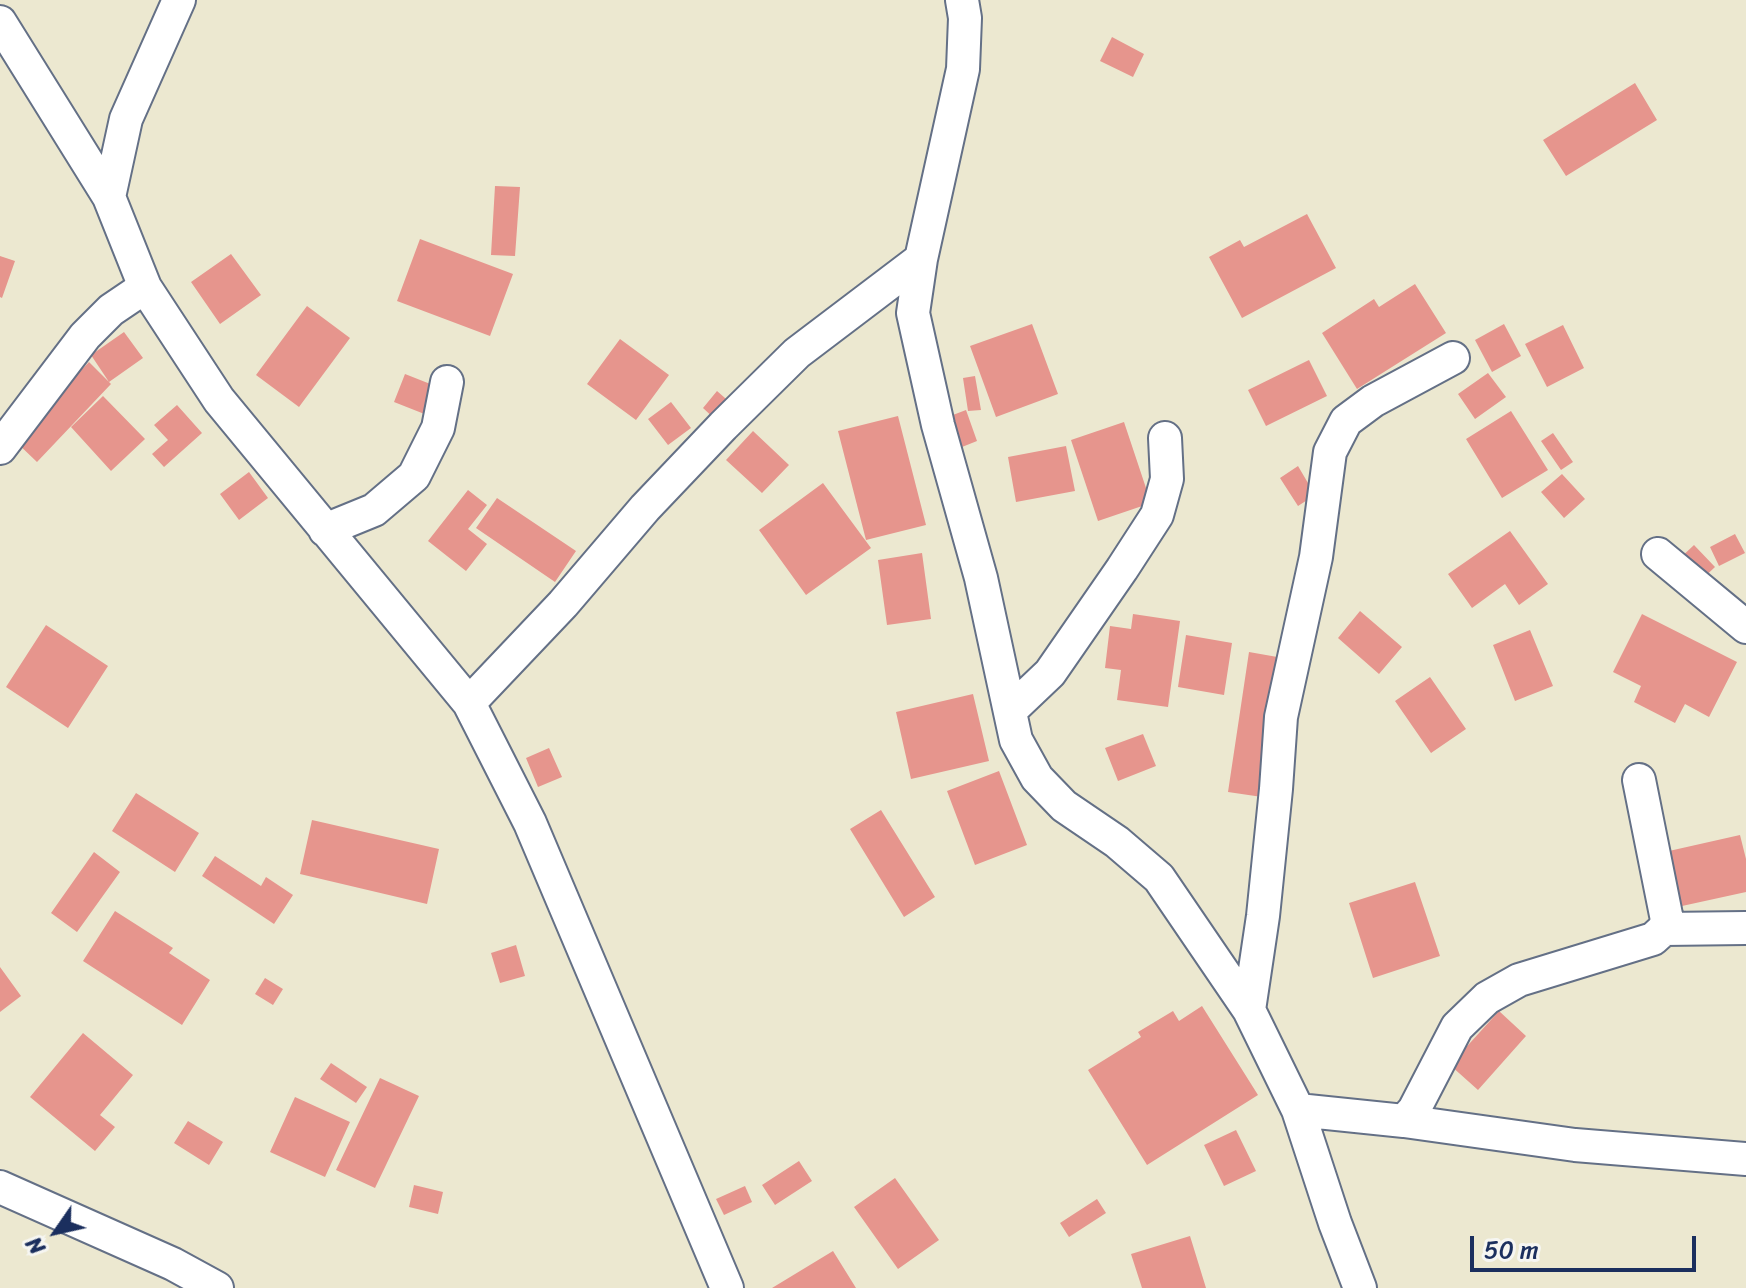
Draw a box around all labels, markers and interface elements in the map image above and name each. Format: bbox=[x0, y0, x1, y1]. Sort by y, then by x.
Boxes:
north arrow bbox=[16, 1192, 96, 1272]
scale bar bbox=[1474, 1220, 1700, 1270]
text: N bbox=[15, 1228, 56, 1263]
text: 50 m bbox=[1484, 1229, 1539, 1271]

